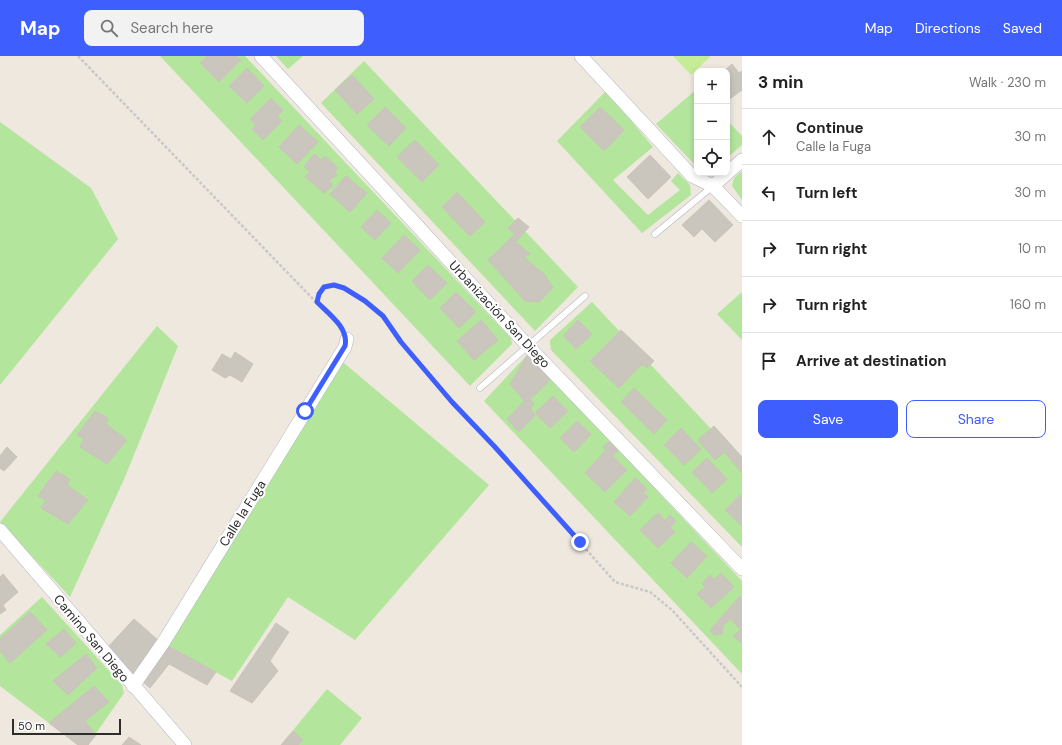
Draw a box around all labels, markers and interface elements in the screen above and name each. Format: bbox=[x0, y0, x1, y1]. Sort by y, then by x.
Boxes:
search box bbox=[84, 10, 364, 46]
text: Map bbox=[20, 16, 60, 41]
icon: search bbox=[98, 17, 120, 39]
text: Search here bbox=[130, 18, 213, 38]
text: Map bbox=[865, 19, 893, 37]
text: Directions bbox=[915, 19, 981, 37]
text: Saved bbox=[1003, 19, 1042, 37]
map controls bbox=[694, 68, 730, 176]
button: + bbox=[694, 68, 730, 104]
text: 3 min bbox=[758, 71, 803, 93]
text: Walk · 230 m bbox=[969, 74, 1046, 91]
button: − bbox=[694, 104, 730, 140]
text: Continue bbox=[796, 118, 864, 138]
icon: ahead bbox=[758, 126, 780, 148]
text: 30 m bbox=[1014, 128, 1046, 145]
text: Calle la Fuga bbox=[796, 138, 871, 155]
button: locate bbox=[694, 140, 730, 176]
icon: left bbox=[758, 182, 780, 204]
text: Turn left bbox=[796, 183, 857, 203]
text: 30 m bbox=[1014, 184, 1046, 201]
icon: right bbox=[758, 238, 780, 260]
text: Turn right bbox=[796, 239, 867, 259]
text: 10 m bbox=[1018, 240, 1046, 257]
street label: Urbanización San Diego bbox=[445, 257, 554, 372]
icon: right bbox=[758, 294, 780, 316]
text: Turn right bbox=[796, 295, 867, 315]
text: 160 m bbox=[1010, 296, 1046, 313]
icon: arrive bbox=[758, 350, 780, 372]
text: Arrive at destination bbox=[796, 351, 947, 371]
button: Save bbox=[758, 400, 898, 438]
button: Share bbox=[906, 400, 1046, 438]
route start bbox=[296, 402, 314, 420]
street label: Calle la Fuga bbox=[215, 477, 270, 550]
route end bbox=[571, 533, 589, 551]
street label: Camino San Diego bbox=[50, 591, 133, 686]
scale bar bbox=[12, 717, 121, 736]
text: 50 m bbox=[18, 719, 45, 733]

